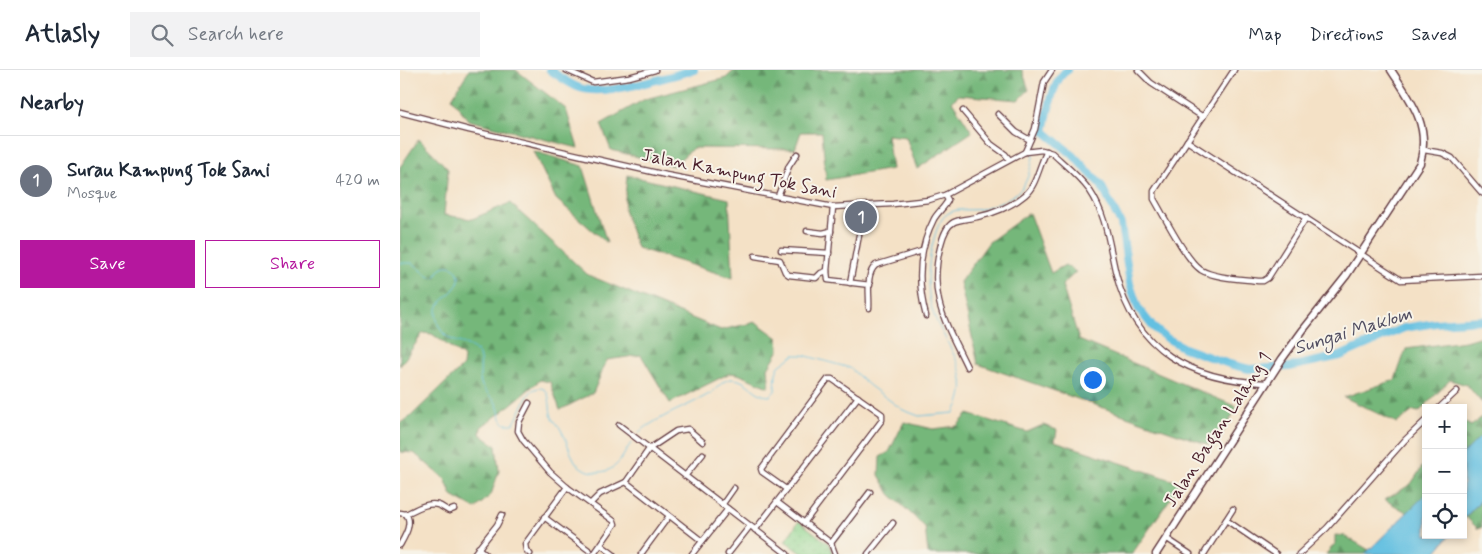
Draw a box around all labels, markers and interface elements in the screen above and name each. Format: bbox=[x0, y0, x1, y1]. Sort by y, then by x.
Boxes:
search box bbox=[130, 12, 480, 57]
text: Atlasly bbox=[25, 19, 100, 50]
icon: search bbox=[148, 21, 176, 49]
text: Search here bbox=[188, 22, 284, 47]
text: Map bbox=[1249, 23, 1282, 47]
text: Directions bbox=[1310, 23, 1384, 47]
text: Saved bbox=[1412, 23, 1457, 47]
text: Nearby bbox=[20, 89, 84, 117]
street label: Jalan Kampung Tok Sani bbox=[639, 143, 839, 207]
text: Surau Kampung Tok Sani bbox=[67, 158, 270, 183]
text: 1 bbox=[32, 170, 40, 191]
text: 420 m bbox=[336, 170, 380, 191]
text: Mosque bbox=[67, 183, 117, 204]
pin: 1 bbox=[845, 198, 877, 236]
button: Save bbox=[20, 240, 195, 288]
button: Share bbox=[205, 240, 380, 288]
water label: Sungai Maklom bbox=[1291, 301, 1416, 363]
street label: Jalan Bagan Lalang 1 bbox=[1159, 348, 1279, 513]
your location bbox=[1080, 367, 1106, 393]
map controls bbox=[1422, 404, 1467, 539]
button: + bbox=[1422, 404, 1467, 449]
button: − bbox=[1422, 449, 1467, 494]
button: locate bbox=[1422, 494, 1467, 539]

